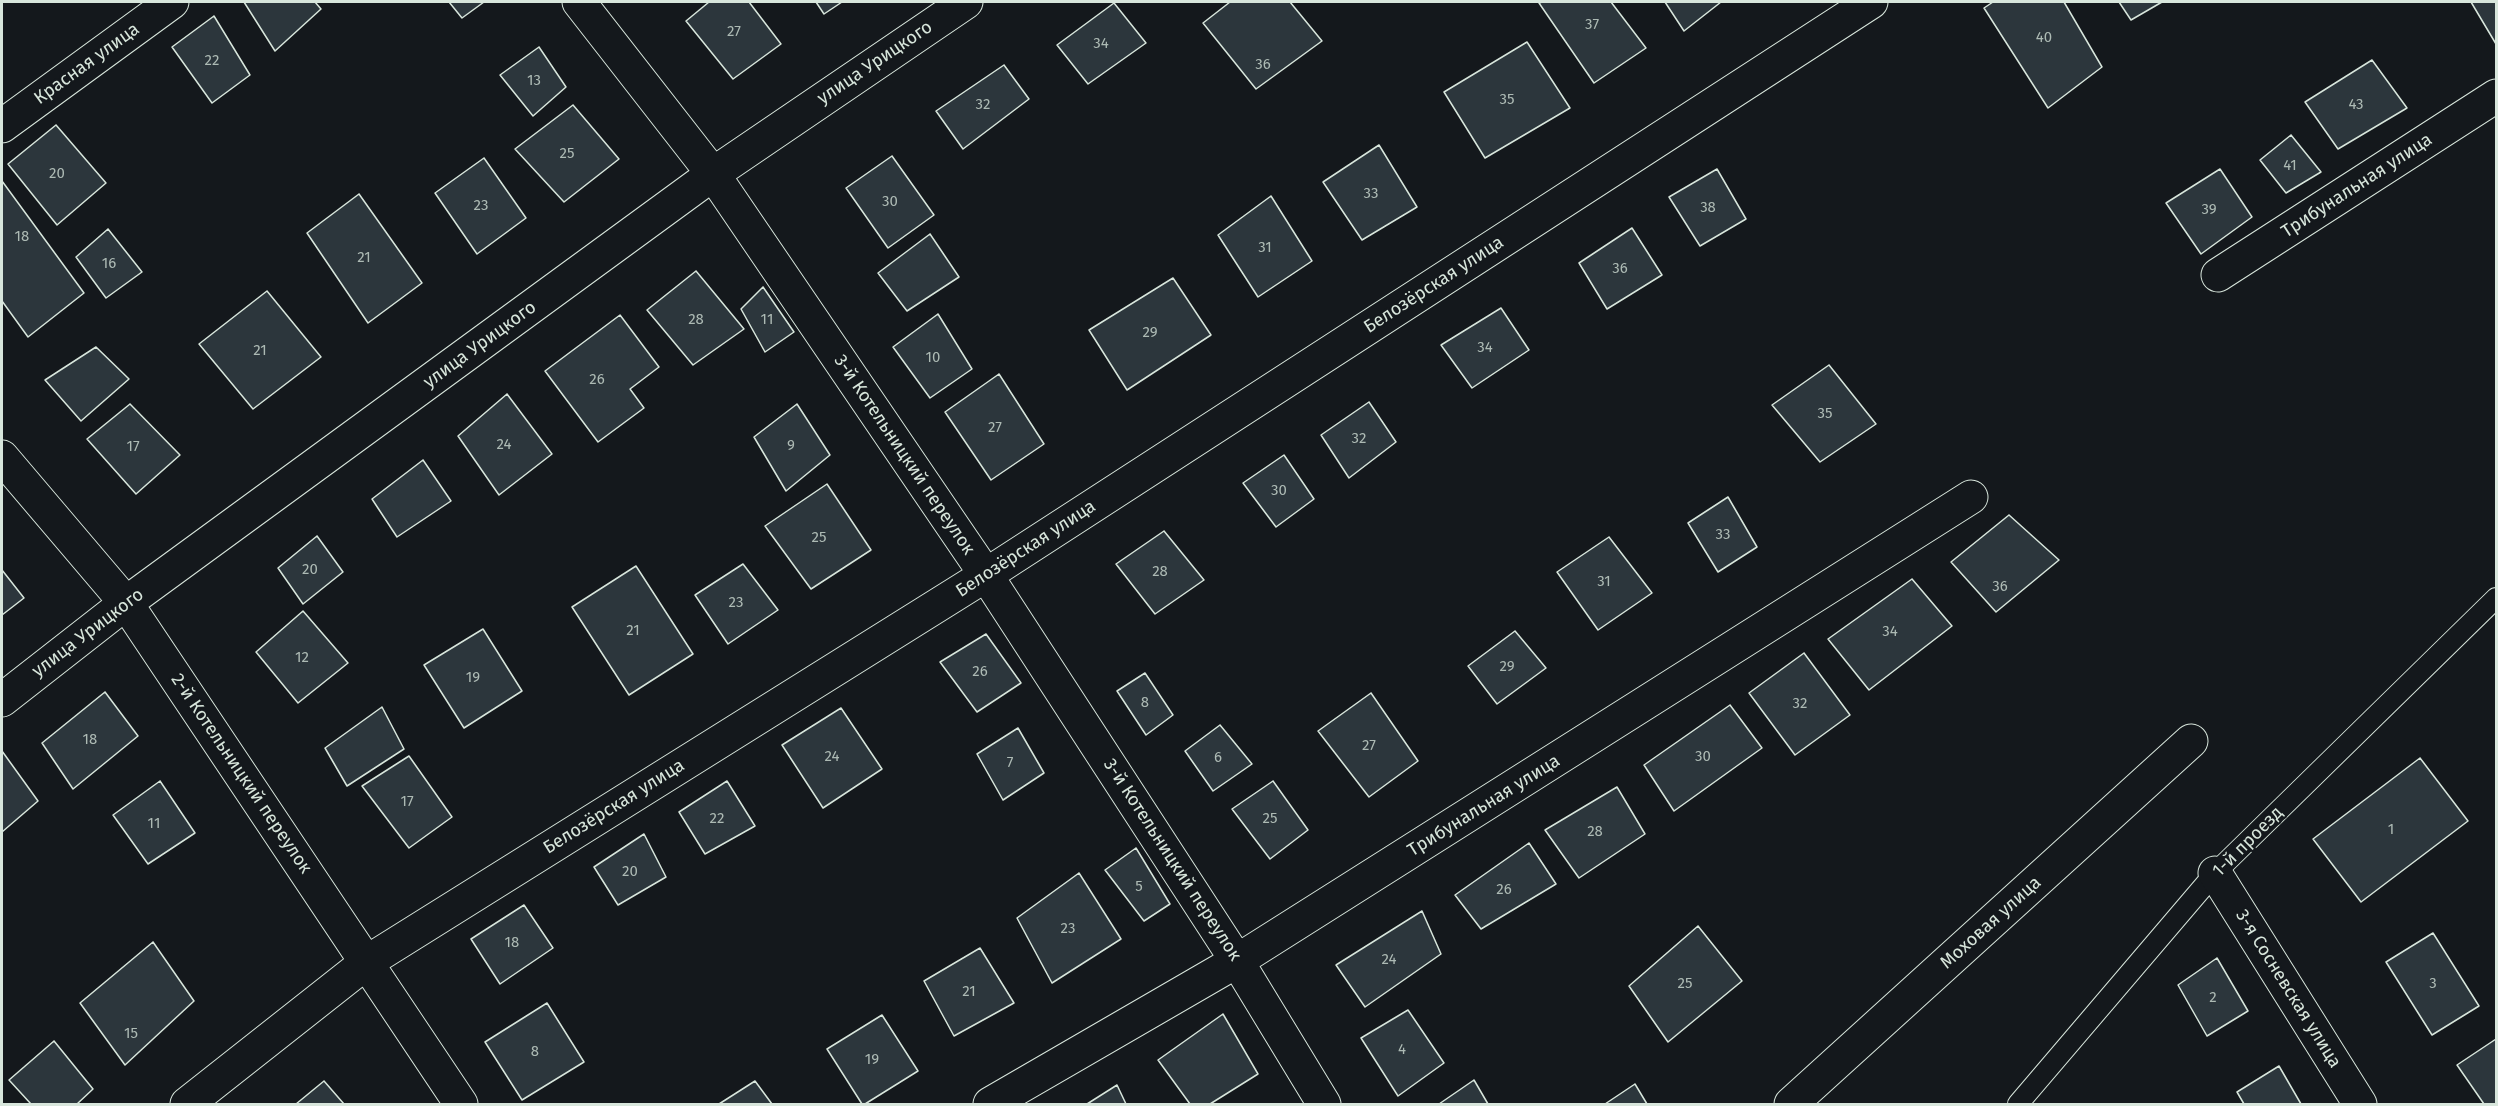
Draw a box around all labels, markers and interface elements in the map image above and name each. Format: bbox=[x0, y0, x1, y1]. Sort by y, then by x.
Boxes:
house number: 37 bbox=[1585, 16, 1599, 34]
street label: улица Урицкого bbox=[813, 17, 937, 109]
street label: Красная улица bbox=[30, 19, 144, 109]
house number: 27 bbox=[727, 23, 741, 41]
house number: 40 bbox=[2036, 29, 2052, 47]
house number: 34 bbox=[1093, 35, 1109, 53]
house number: 22 bbox=[205, 52, 219, 70]
house number: 36 bbox=[1255, 56, 1271, 74]
house number: 13 bbox=[527, 72, 541, 90]
house number: 35 bbox=[1500, 91, 1514, 109]
house number: 32 bbox=[976, 96, 990, 114]
house number: 43 bbox=[2348, 96, 2364, 114]
street label: Трибунальная улица bbox=[2278, 129, 2436, 243]
house number: 25 bbox=[560, 145, 574, 163]
house number: 41 bbox=[2283, 157, 2297, 175]
house number: 20 bbox=[49, 165, 65, 183]
house number: 33 bbox=[1364, 185, 1378, 203]
house number: 30 bbox=[882, 193, 898, 211]
house number: 23 bbox=[474, 197, 488, 215]
house number: 38 bbox=[1700, 199, 1716, 217]
house number: 39 bbox=[2201, 201, 2217, 219]
house number: 18 bbox=[15, 228, 29, 246]
street label: Белозёрская улица bbox=[1360, 232, 1508, 338]
house number: 31 bbox=[1258, 239, 1272, 257]
house number: 21 bbox=[357, 249, 371, 267]
house number: 16 bbox=[102, 255, 116, 273]
house number: 36 bbox=[1612, 260, 1628, 278]
street label: улица Урицкого bbox=[419, 297, 541, 393]
house number: 28 bbox=[688, 311, 704, 329]
house number: 11 bbox=[761, 311, 773, 329]
house number: 29 bbox=[1142, 324, 1158, 342]
house number: 34 bbox=[1477, 339, 1493, 357]
house number: 21 bbox=[253, 342, 267, 360]
house number: 10 bbox=[926, 349, 940, 367]
street label: 3-й Котельницкий переулок bbox=[829, 351, 979, 559]
house number: 26 bbox=[589, 371, 605, 389]
house number: 35 bbox=[1818, 405, 1832, 423]
house number: 27 bbox=[988, 419, 1002, 437]
house number: 32 bbox=[1352, 430, 1366, 448]
house number: 24 bbox=[497, 436, 511, 454]
house number: 9 bbox=[787, 437, 795, 455]
house number: 17 bbox=[126, 438, 140, 456]
house number: 30 bbox=[1271, 482, 1287, 500]
street label: Белозёрская улица bbox=[952, 496, 1100, 602]
house number: 33 bbox=[1716, 526, 1730, 544]
house number: 25 bbox=[812, 529, 826, 547]
house number: 20 bbox=[302, 561, 318, 579]
house number: 28 bbox=[1152, 563, 1168, 581]
house number: 31 bbox=[1597, 573, 1611, 591]
house number: 36 bbox=[1992, 578, 2008, 596]
street label: улица Урицкого bbox=[28, 584, 148, 682]
house number: 23 bbox=[729, 594, 743, 612]
house number: 21 bbox=[626, 622, 640, 640]
house number: 34 bbox=[1882, 623, 1898, 641]
house number: 12 bbox=[295, 649, 309, 667]
house number: 29 bbox=[1499, 658, 1515, 676]
house number: 26 bbox=[972, 663, 988, 681]
house number: 19 bbox=[466, 669, 480, 687]
street label: 2-й Котельницкий переулок bbox=[166, 670, 316, 878]
house number: 8 bbox=[1141, 694, 1149, 712]
house number: 32 bbox=[1793, 695, 1807, 713]
house number: 18 bbox=[83, 731, 97, 749]
house number: 27 bbox=[1362, 737, 1376, 755]
house number: 24 bbox=[825, 748, 839, 766]
house number: 30 bbox=[1695, 748, 1711, 766]
house number: 6 bbox=[1214, 749, 1222, 767]
street label: Трибунальная улица bbox=[1404, 750, 1564, 862]
house number: 7 bbox=[1007, 754, 1013, 772]
street label: Белозёрская улица bbox=[539, 755, 689, 859]
street label: 3-й Котельницкий переулок bbox=[1099, 755, 1245, 965]
house number: 17 bbox=[400, 793, 414, 811]
street label: 1-й проезд bbox=[2208, 802, 2288, 882]
house number: 22 bbox=[710, 810, 724, 828]
house number: 25 bbox=[1263, 810, 1277, 828]
house number: 11 bbox=[148, 815, 160, 833]
house number: 1 bbox=[2388, 821, 2394, 839]
house number: 28 bbox=[1587, 823, 1603, 841]
house number: 20 bbox=[622, 863, 638, 881]
street label: Моховая улица bbox=[1936, 872, 2046, 974]
house number: 5 bbox=[1135, 878, 1143, 896]
house number: 26 bbox=[1496, 881, 1512, 899]
street label: 3-я Сосневская улица bbox=[2231, 906, 2345, 1072]
house number: 23 bbox=[1061, 920, 1075, 938]
house number: 18 bbox=[505, 934, 519, 952]
house number: 24 bbox=[1382, 951, 1396, 969]
house number: 25 bbox=[1678, 975, 1692, 993]
house number: 3 bbox=[2429, 975, 2437, 993]
house number: 21 bbox=[962, 983, 976, 1001]
house number: 2 bbox=[2209, 989, 2217, 1007]
house number: 15 bbox=[124, 1025, 138, 1043]
house number: 4 bbox=[1398, 1041, 1406, 1059]
house number: 8 bbox=[531, 1043, 539, 1061]
house number: 19 bbox=[865, 1051, 879, 1069]

